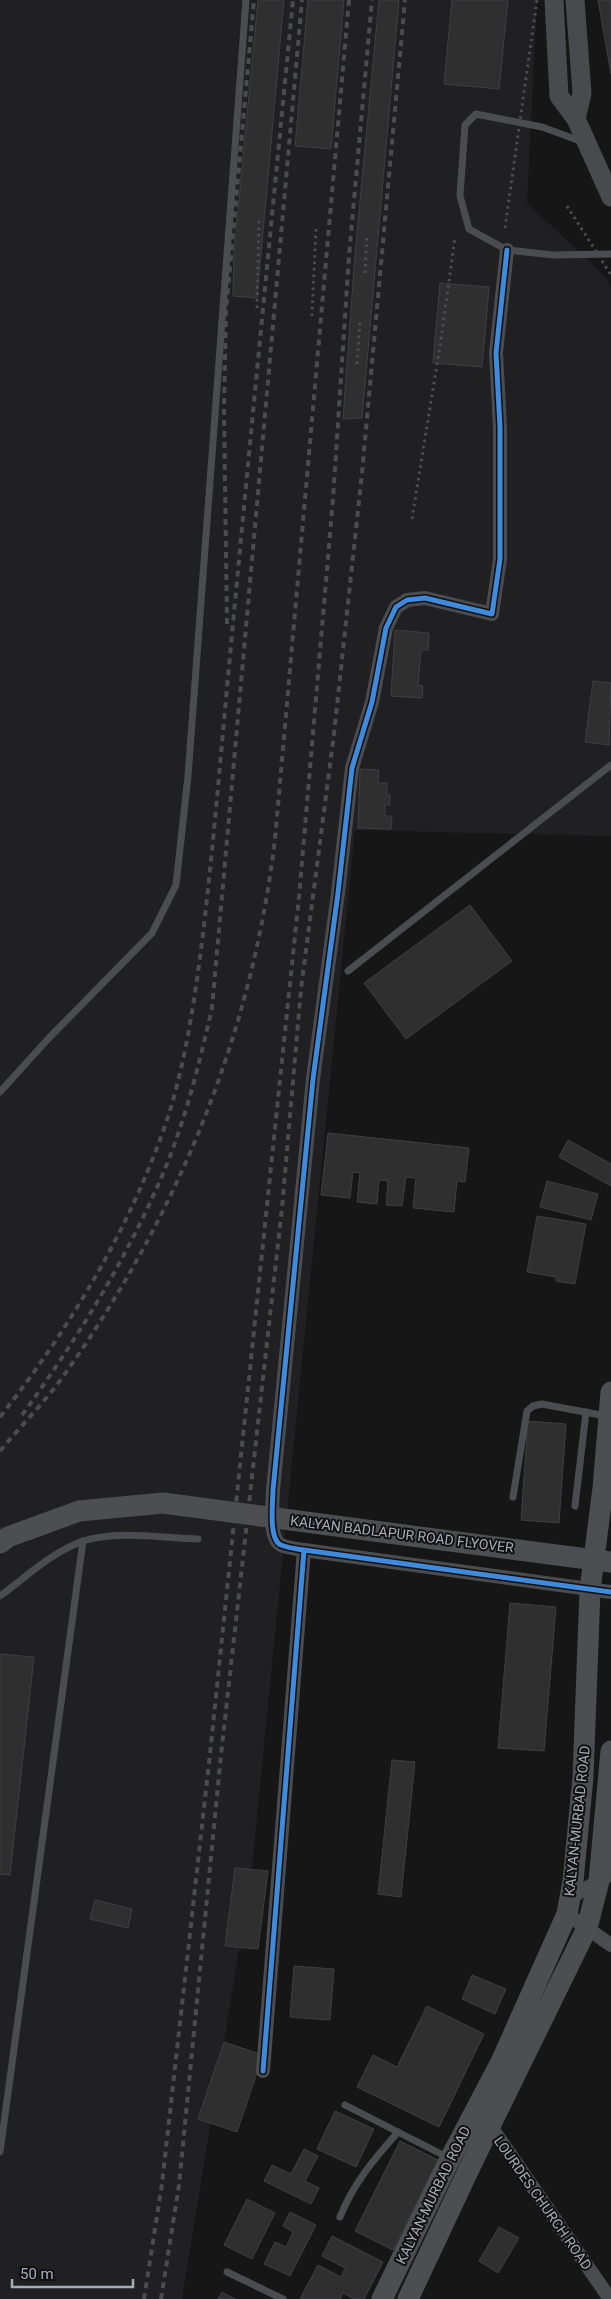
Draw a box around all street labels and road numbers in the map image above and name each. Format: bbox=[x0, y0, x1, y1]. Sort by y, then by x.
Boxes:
street label: KALYAN BADLAPUR ROAD FLYOVER bbox=[289, 1512, 515, 1556]
street label: KALYAN-MURBAD ROAD bbox=[561, 1745, 593, 1897]
street label: KALYAN-MURBAD ROAD bbox=[393, 2123, 473, 2267]
street label: LOURDES CHURCH ROAD bbox=[491, 2133, 595, 2273]

